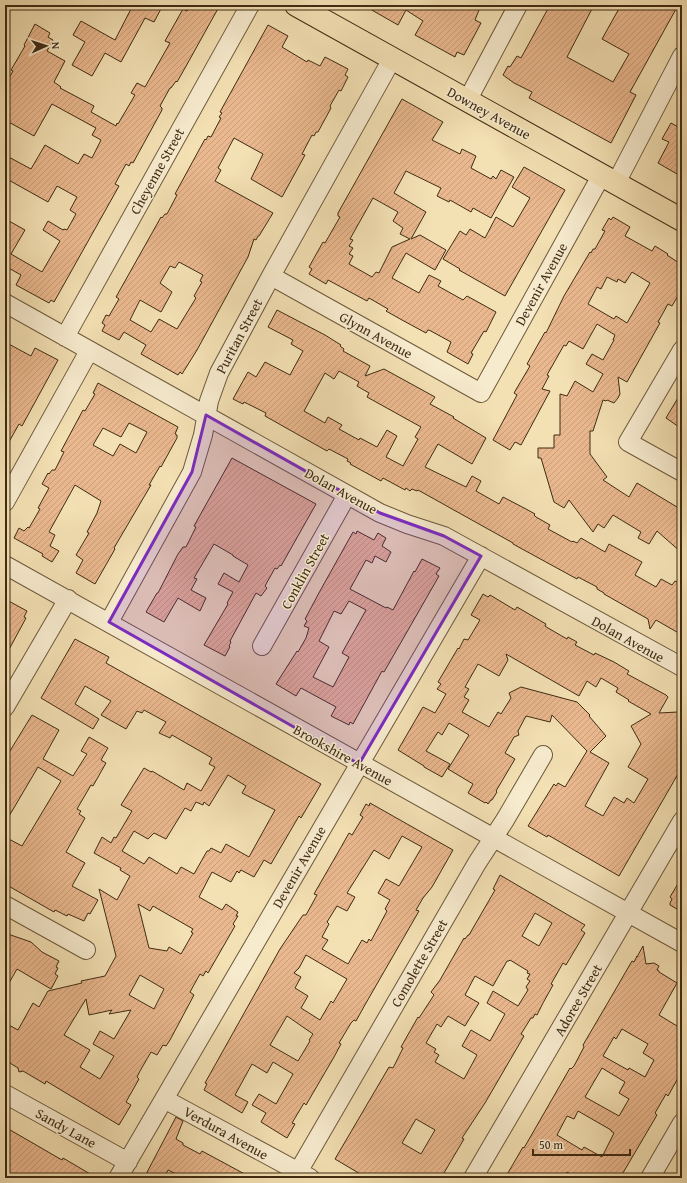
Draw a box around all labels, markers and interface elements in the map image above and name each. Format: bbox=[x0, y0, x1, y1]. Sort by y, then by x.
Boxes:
north arrow bbox=[26, 26, 66, 66]
text: N bbox=[48, 41, 64, 50]
street label: Downey Avenue bbox=[444, 82, 535, 144]
street label: Cheyenne Street bbox=[125, 124, 189, 218]
street label: Devenir Avenue bbox=[510, 239, 572, 329]
street label: Puritan Street bbox=[211, 295, 267, 377]
street label: Glynn Avenue bbox=[336, 307, 417, 364]
street label: Dolan Avenue bbox=[301, 463, 381, 519]
street label: Conklin Street bbox=[276, 529, 334, 613]
street label: Dolan Avenue bbox=[588, 611, 668, 667]
street label: Brookshire Avenue bbox=[290, 719, 397, 791]
street label: Devenir Avenue bbox=[267, 822, 331, 912]
street label: Comolette Street bbox=[386, 915, 452, 1011]
street label: Adoree Street bbox=[549, 960, 607, 1040]
street label: Verdura Avenue bbox=[180, 1101, 272, 1165]
street label: Sandy Lane bbox=[32, 1103, 100, 1153]
scale bar bbox=[533, 1131, 630, 1157]
text: 50 m bbox=[539, 1136, 563, 1153]

